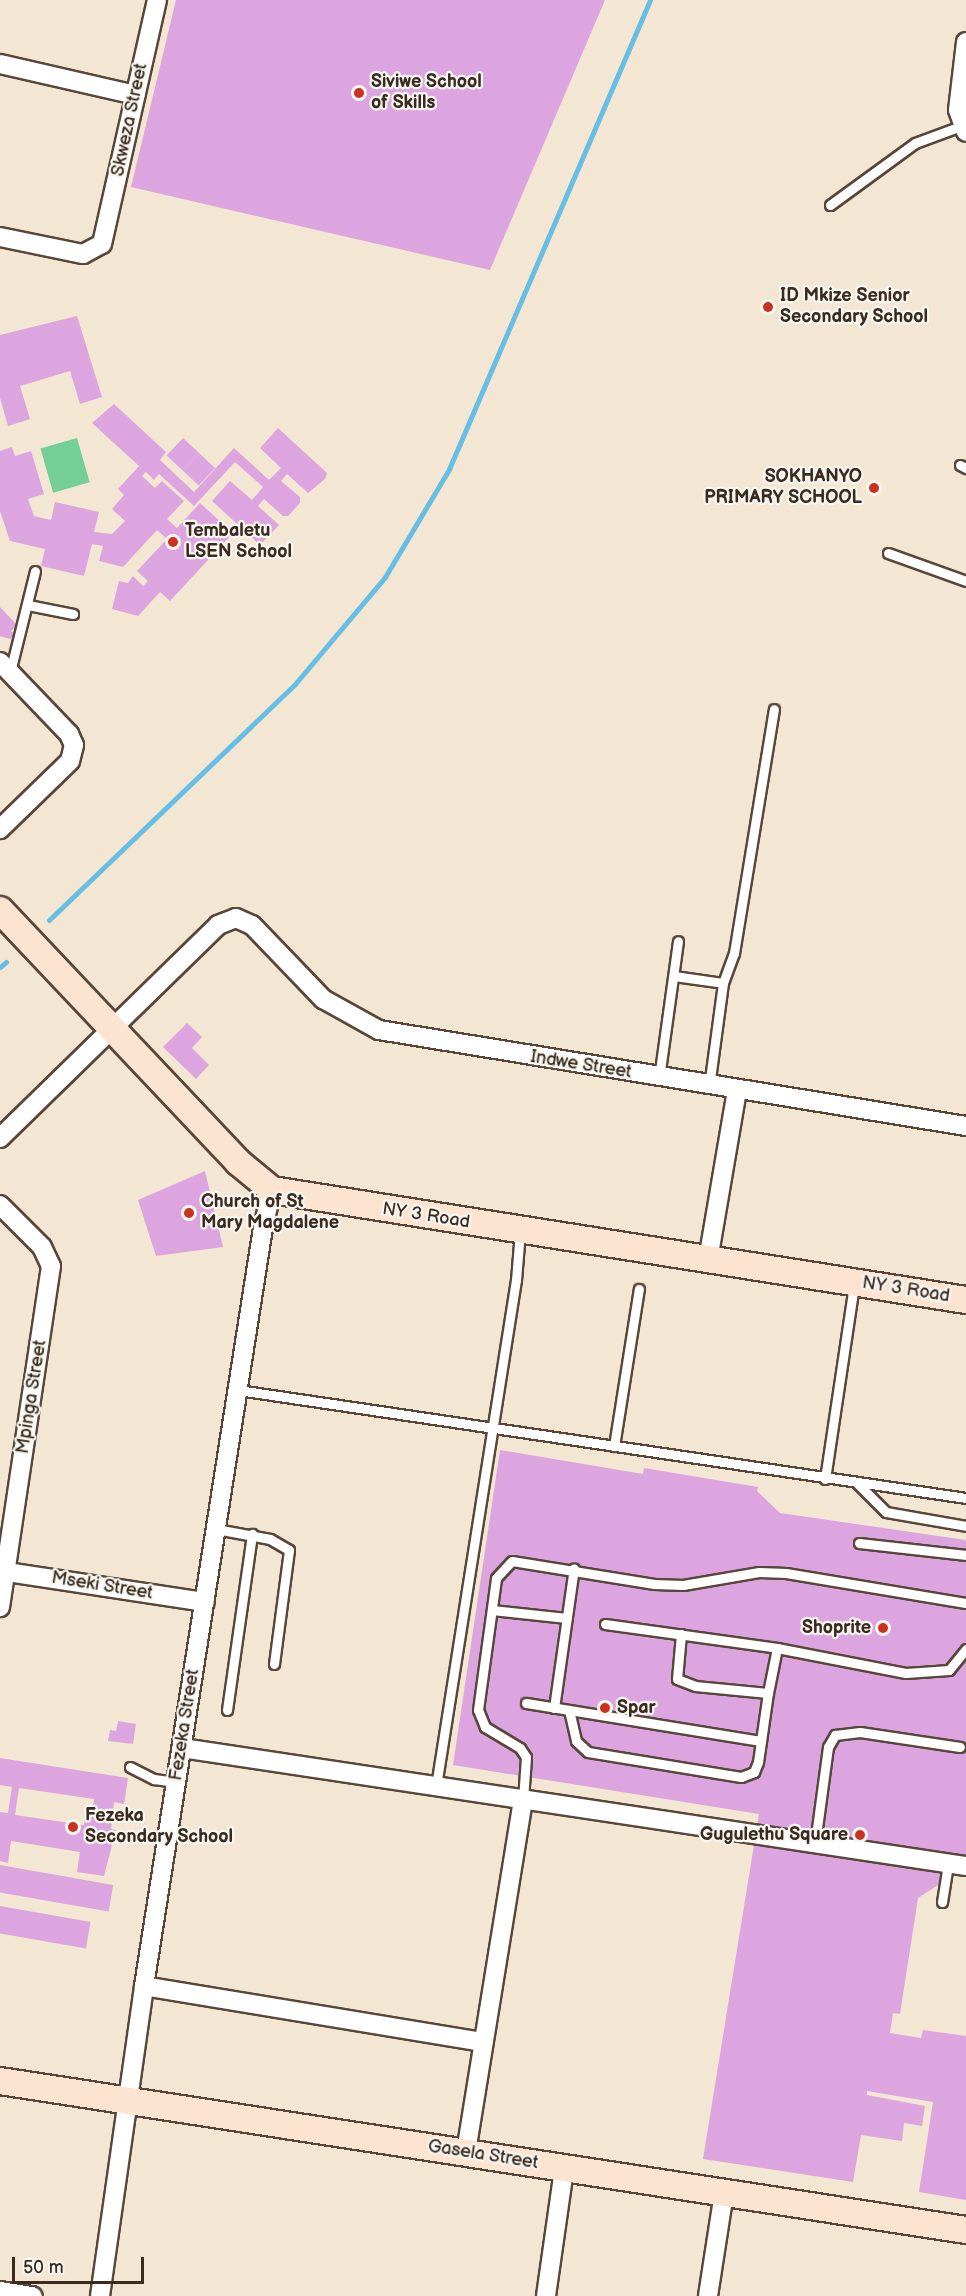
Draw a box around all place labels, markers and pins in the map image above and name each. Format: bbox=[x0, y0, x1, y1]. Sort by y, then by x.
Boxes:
place label: Siviwe School of Skills bbox=[371, 72, 482, 115]
marker: Siviwe School of Skills bbox=[352, 86, 366, 100]
place label: ID Mkize Senior Secondary School bbox=[780, 286, 929, 328]
marker: ID Mkize Senior Secondary School bbox=[761, 300, 775, 314]
place label: SOKHANYO PRIMARY SCHOOL bbox=[704, 467, 862, 510]
marker: SOKHANYO PRIMARY SCHOOL bbox=[867, 481, 881, 495]
place label: Tembaletu LSEN School bbox=[185, 521, 292, 564]
marker: Tembaletu LSEN School bbox=[166, 535, 180, 549]
place label: Church of St Mary Magdalene bbox=[201, 1192, 340, 1234]
marker: Church of St Mary Magdalene bbox=[182, 1206, 196, 1220]
place label: Shoprite bbox=[802, 1617, 871, 1639]
marker: Shoprite bbox=[876, 1621, 890, 1635]
place label: Spar bbox=[617, 1697, 656, 1719]
marker: Spar bbox=[598, 1701, 612, 1715]
place label: Fezeka Secondary School bbox=[85, 1806, 234, 1848]
marker: Fezeka Secondary School bbox=[66, 1820, 80, 1834]
place label: Gugulethu Square bbox=[700, 1824, 848, 1846]
marker: Gugulethu Square bbox=[853, 1828, 867, 1842]

